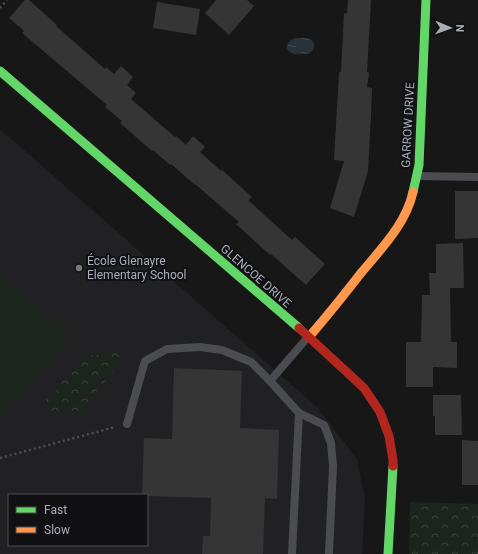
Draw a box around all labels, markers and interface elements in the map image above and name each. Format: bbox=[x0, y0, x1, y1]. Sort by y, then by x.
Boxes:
north arrow bbox=[430, 8, 470, 48]
text: N bbox=[453, 24, 466, 33]
street label: GARROW DRIVE bbox=[399, 82, 417, 168]
street label: GLENCOE DRIVE bbox=[218, 242, 294, 311]
place label: École Glenayre Elementary School bbox=[87, 253, 187, 282]
marker: École Glenayre Elementary School bbox=[74, 263, 84, 273]
legend bbox=[8, 494, 148, 546]
text: Fast bbox=[44, 503, 67, 517]
text: Slow bbox=[44, 523, 70, 537]

